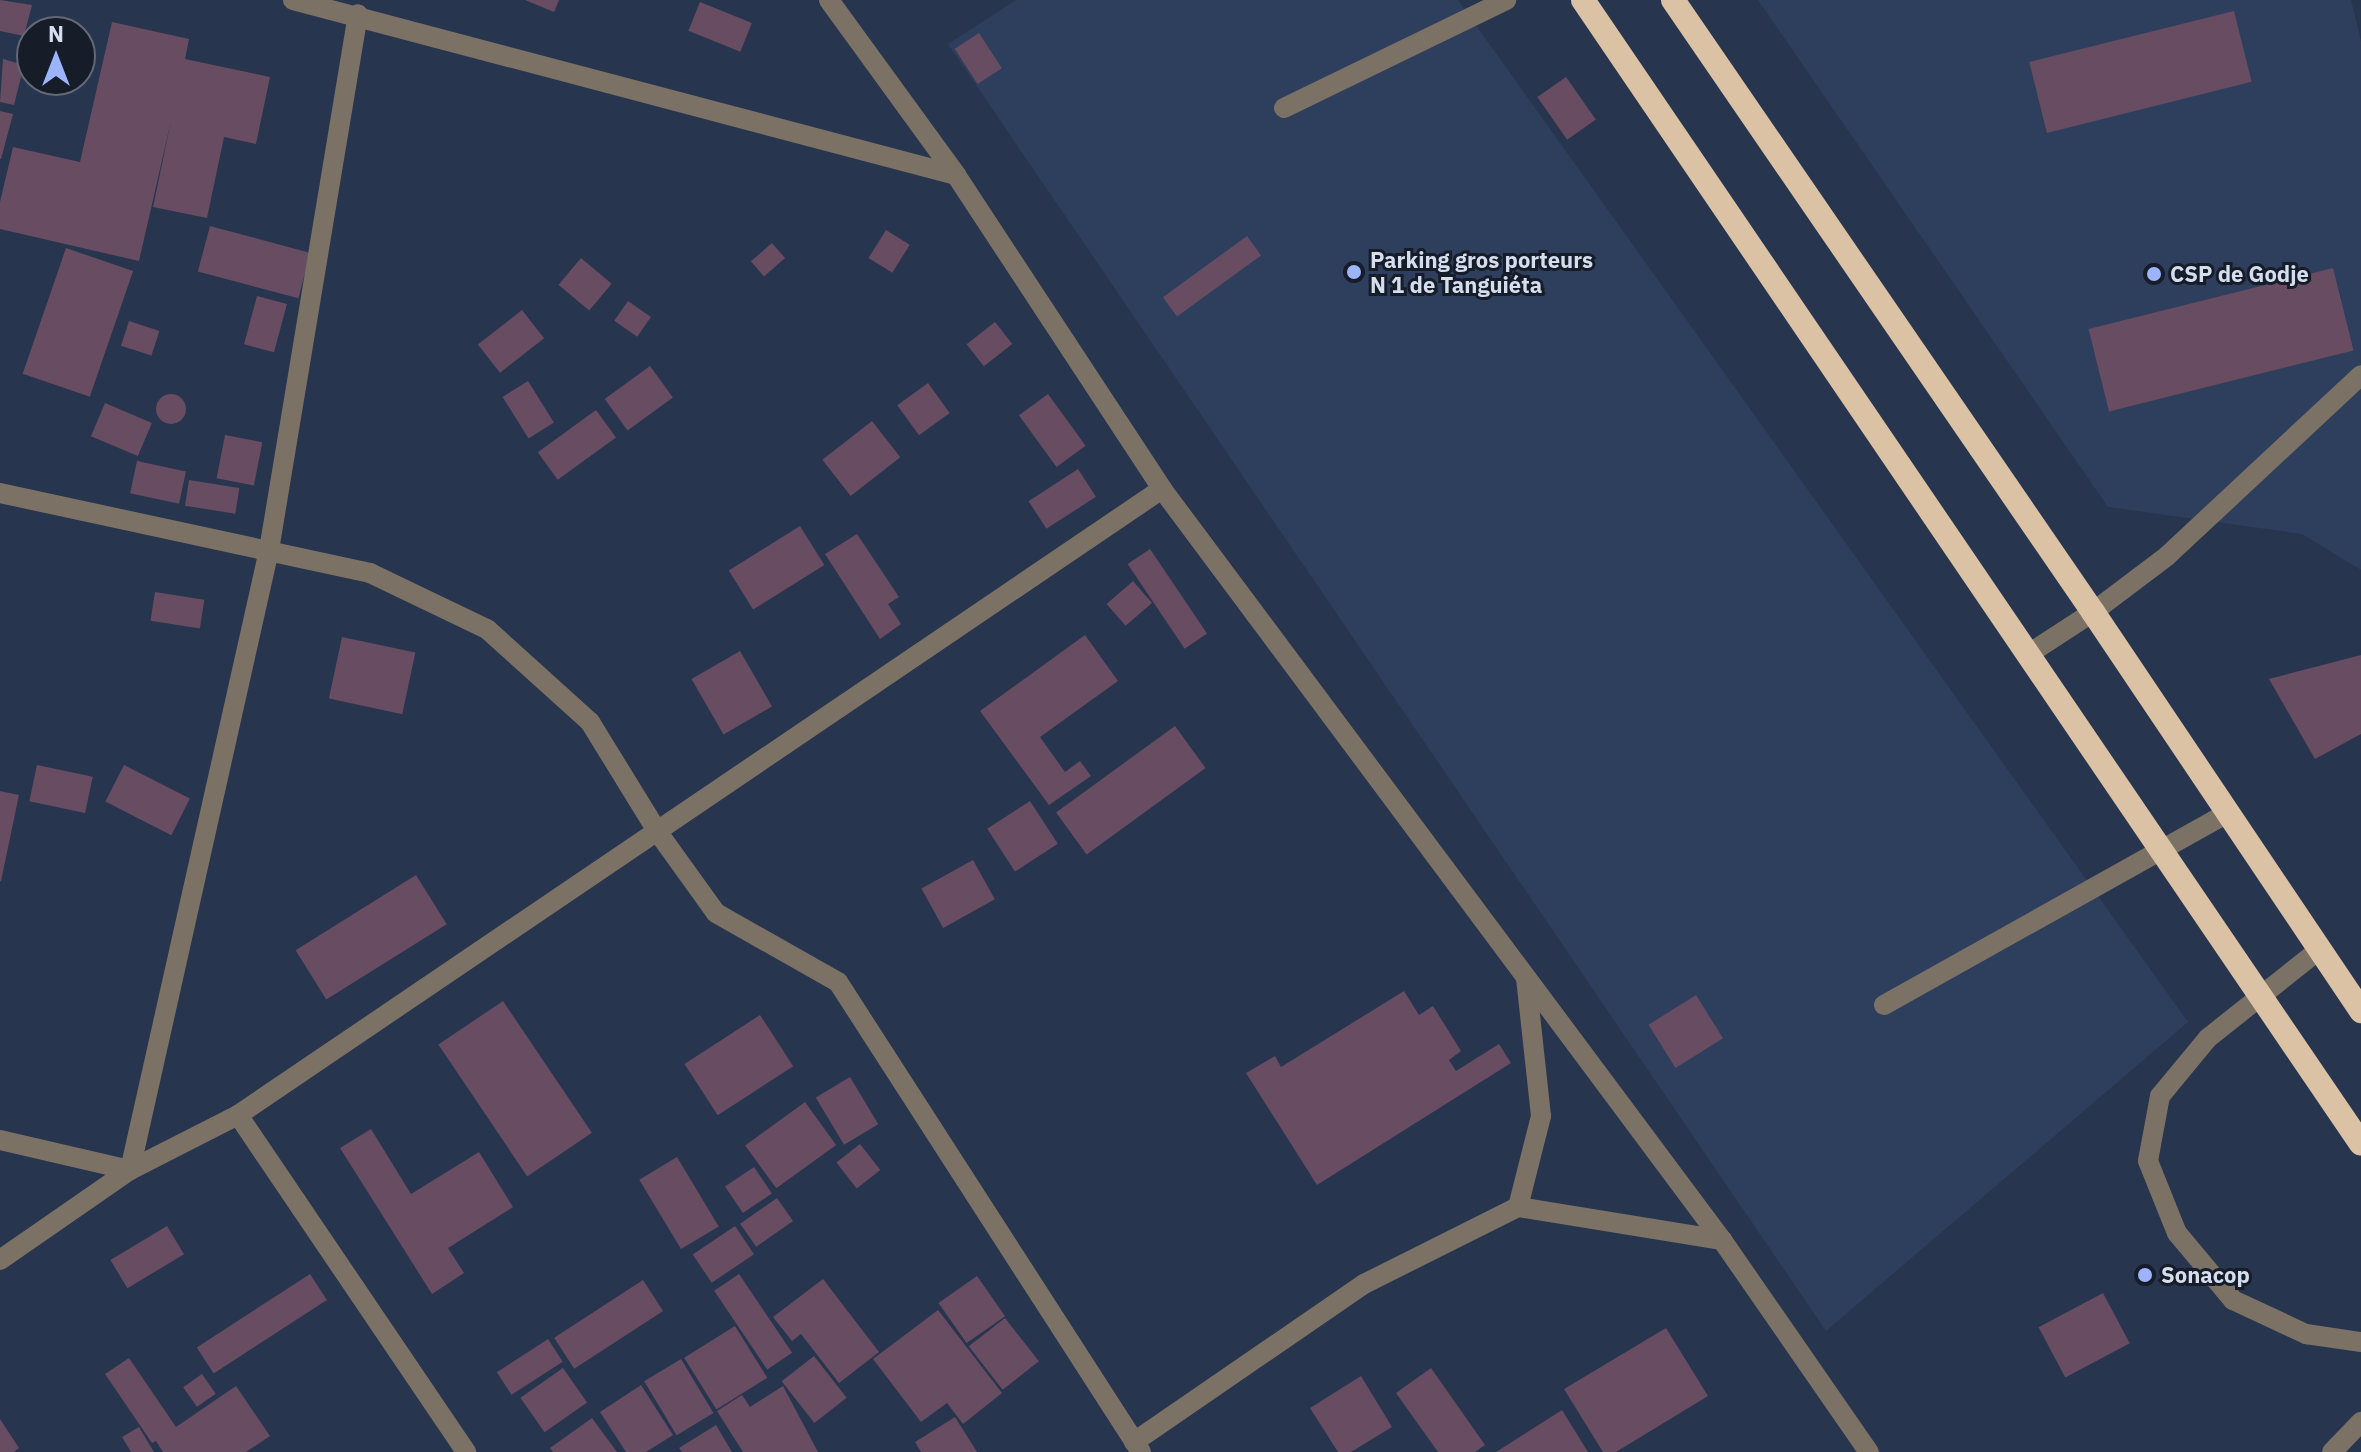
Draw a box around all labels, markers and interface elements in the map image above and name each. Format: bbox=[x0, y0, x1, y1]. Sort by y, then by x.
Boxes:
north arrow bbox=[16, 16, 96, 96]
text: N bbox=[48, 19, 64, 48]
place label: Parking gros porteurs N 1 de Tanguiéta bbox=[1370, 246, 1593, 298]
place label: CSP de Godje bbox=[2170, 261, 2309, 287]
marker: Parking gros porteurs N 1 de Tanguiéta bbox=[1345, 263, 1363, 281]
marker: CSP de Godje bbox=[2145, 265, 2163, 283]
place label: Sonacop bbox=[2161, 1262, 2250, 1288]
marker: Sonacop bbox=[2136, 1266, 2154, 1284]

